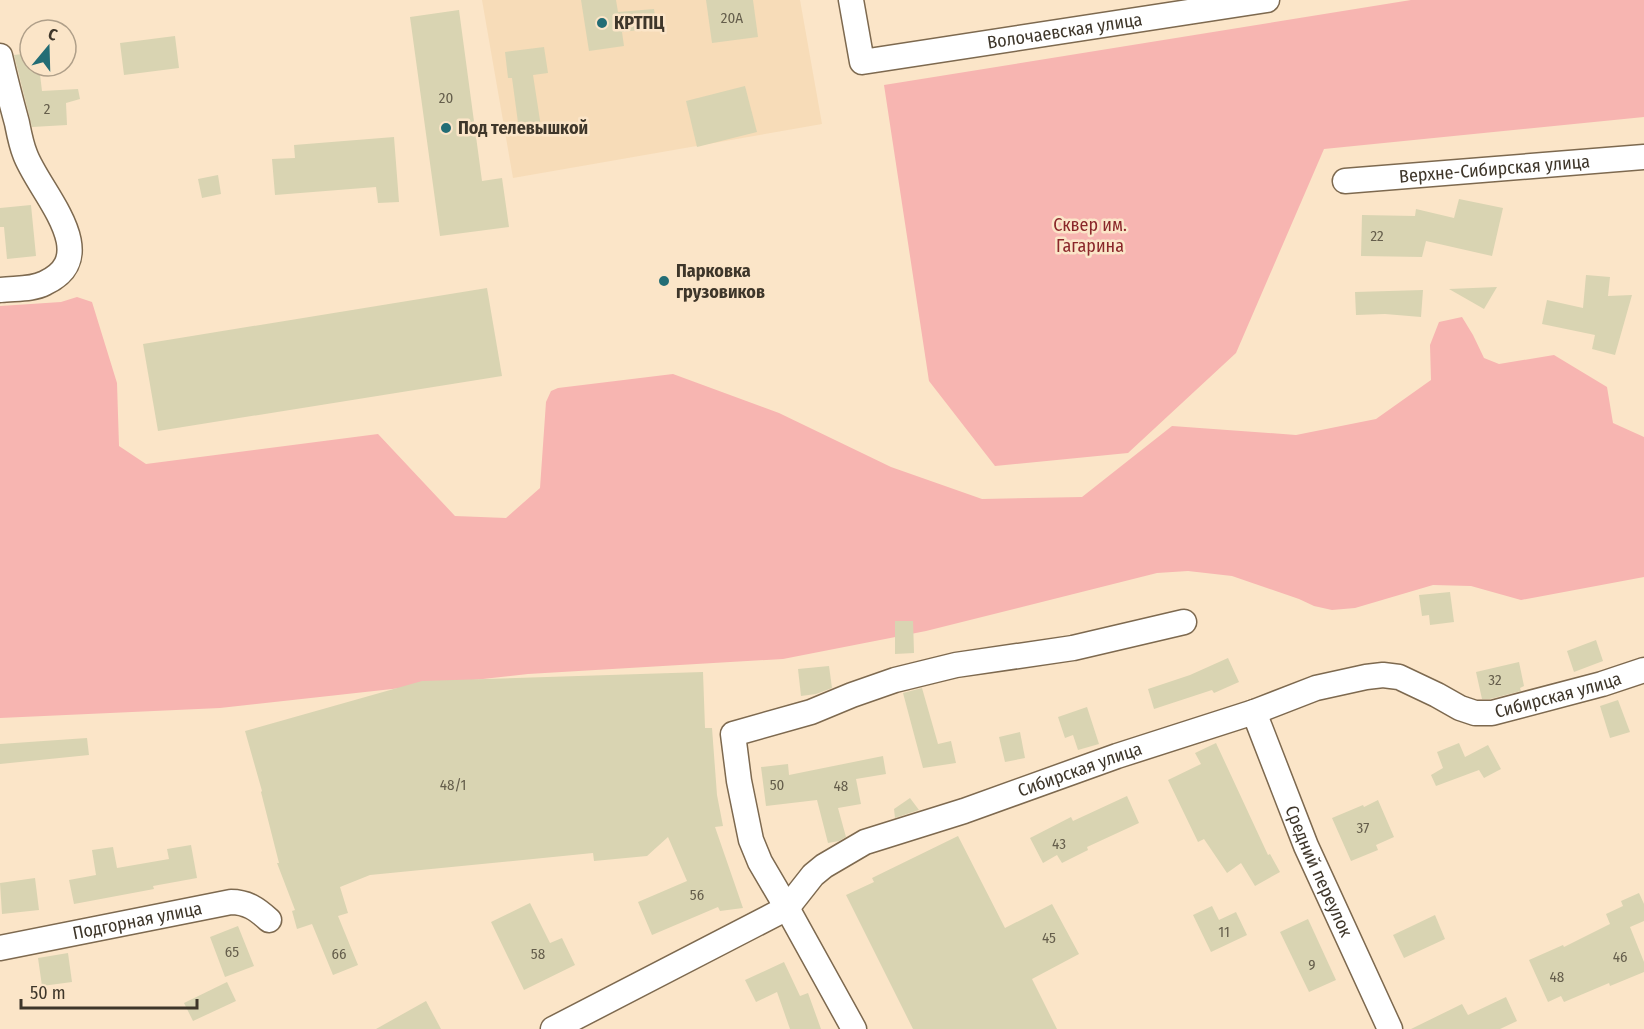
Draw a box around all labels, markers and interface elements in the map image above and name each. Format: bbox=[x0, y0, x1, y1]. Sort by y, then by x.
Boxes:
street label: Волочаевская улица bbox=[986, 8, 1144, 54]
house number: 20А bbox=[721, 9, 743, 27]
place label: КРТПЦ bbox=[614, 12, 665, 34]
marker: КРТПЦ bbox=[595, 16, 609, 30]
north arrow bbox=[18, 18, 78, 78]
text: С bbox=[46, 24, 60, 45]
house number: 20 bbox=[439, 89, 453, 107]
house number: 2 bbox=[44, 100, 51, 118]
place label: Под телевышкой bbox=[458, 117, 588, 139]
marker: Под телевышкой bbox=[439, 121, 453, 135]
street label: Верхне-Сибирская улица bbox=[1398, 150, 1591, 188]
park label: Сквер им. Гагарина bbox=[1053, 214, 1127, 257]
house number: 22 bbox=[1370, 227, 1384, 245]
place label: Парковка грузовиков bbox=[676, 260, 765, 303]
marker: Парковка грузовиков bbox=[657, 274, 671, 288]
street label: Сибирская улица bbox=[1492, 667, 1624, 723]
house number: 32 bbox=[1488, 671, 1502, 689]
street label: Сибирская улица bbox=[1015, 738, 1145, 802]
house number: 48/1 bbox=[440, 776, 466, 794]
house number: 50 bbox=[770, 776, 784, 794]
house number: 48 bbox=[834, 777, 848, 795]
street label: Средний переулок bbox=[1280, 802, 1358, 941]
house number: 37 bbox=[1357, 819, 1369, 837]
house number: 43 bbox=[1052, 835, 1066, 853]
house number: 56 bbox=[690, 886, 704, 904]
street label: Подгорная улица bbox=[71, 897, 204, 944]
house number: 11 bbox=[1218, 923, 1230, 941]
house number: 45 bbox=[1042, 929, 1056, 947]
house number: 65 bbox=[225, 943, 239, 961]
house number: 66 bbox=[332, 945, 346, 963]
house number: 58 bbox=[531, 945, 545, 963]
house number: 46 bbox=[1613, 948, 1627, 966]
house number: 9 bbox=[1308, 956, 1316, 974]
house number: 48 bbox=[1550, 968, 1564, 986]
scale bar bbox=[21, 972, 196, 1010]
text: 50 m bbox=[30, 982, 66, 1004]

